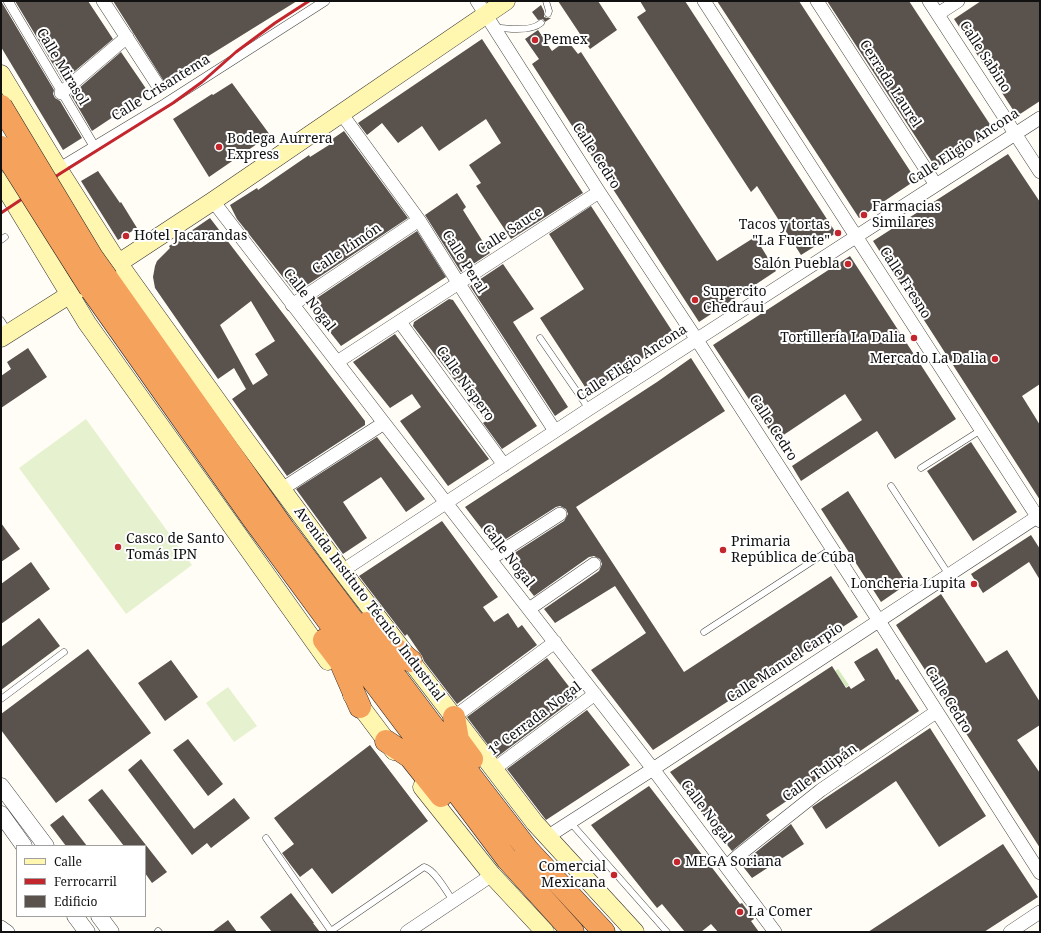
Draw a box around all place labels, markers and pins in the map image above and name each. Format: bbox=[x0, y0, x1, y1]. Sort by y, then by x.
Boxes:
place label: Pemex bbox=[543, 32, 588, 48]
marker: Pemex bbox=[530, 35, 540, 45]
place label: Bodega Aurrera Express bbox=[227, 131, 333, 164]
marker: Bodega Aurrera Express bbox=[214, 142, 224, 152]
place label: Farmacias Similares bbox=[872, 199, 941, 232]
marker: Farmacias Similares bbox=[859, 210, 869, 220]
place label: Tacos y tortas "La Fuente" bbox=[739, 217, 830, 250]
place label: Hotel Jacarandas bbox=[134, 228, 247, 244]
marker: Tacos y tortas "La Fuente" bbox=[833, 228, 843, 238]
marker: Hotel Jacarandas bbox=[121, 231, 131, 241]
place label: Salón Puebla bbox=[754, 256, 840, 272]
marker: Salón Puebla bbox=[843, 259, 853, 269]
place label: Supercito Chedraui bbox=[703, 284, 767, 316]
marker: Supercito Chedraui bbox=[690, 295, 700, 305]
place label: Tortillería La Dalia bbox=[780, 330, 906, 346]
marker: Tortillería La Dalia bbox=[909, 333, 919, 343]
place label: Mercado La Dalia bbox=[870, 351, 987, 367]
marker: Mercado La Dalia bbox=[990, 354, 1000, 364]
place label: Casco de Santo Tomás IPN bbox=[126, 531, 225, 564]
place label: Primaria República de Cúba bbox=[731, 534, 855, 566]
marker: Casco de Santo Tomás IPN bbox=[113, 542, 123, 552]
marker: Primaria República de Cúba bbox=[718, 545, 728, 555]
place label: Loncheria Lupita bbox=[851, 576, 966, 592]
marker: Loncheria Lupita bbox=[969, 579, 979, 589]
place label: MEGA Soriana bbox=[685, 854, 782, 870]
marker: MEGA Soriana bbox=[672, 857, 682, 867]
place label: Comercial Mexicana bbox=[538, 859, 606, 892]
marker: Comercial Mexicana bbox=[609, 870, 619, 880]
place label: La Comer bbox=[748, 904, 812, 920]
marker: La Comer bbox=[735, 907, 745, 917]

